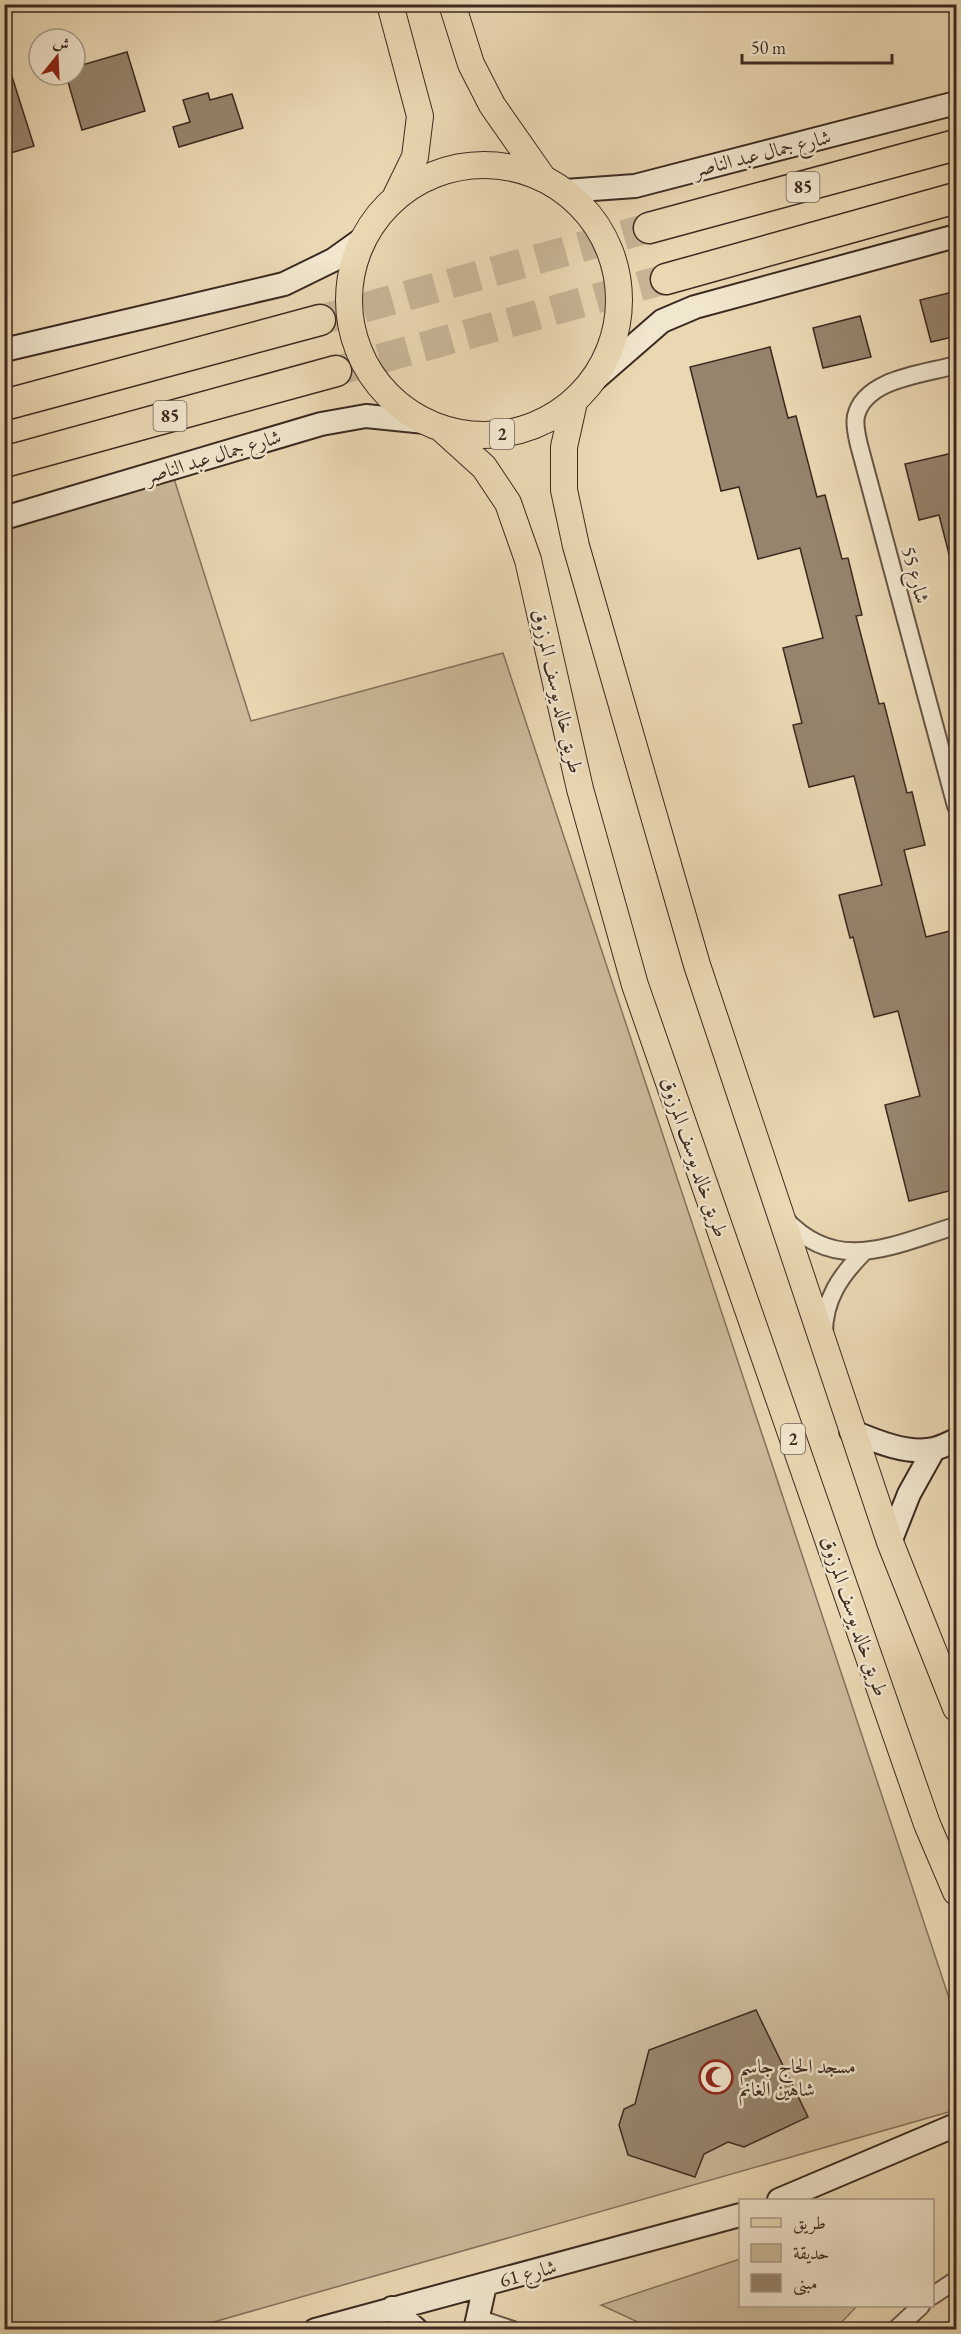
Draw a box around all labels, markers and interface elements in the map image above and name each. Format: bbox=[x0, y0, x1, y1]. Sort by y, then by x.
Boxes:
north arrow bbox=[27, 27, 87, 87]
scale bar bbox=[742, 27, 892, 65]
text: ش bbox=[51, 31, 72, 56]
text: 50 m bbox=[751, 36, 786, 59]
street label: شارع جمال عبد الناصر bbox=[689, 123, 835, 188]
road number: 85 bbox=[786, 172, 820, 202]
road number: 85 bbox=[154, 401, 186, 431]
road number: 2 bbox=[490, 419, 514, 449]
street label: شارع جمال عبد الناصر bbox=[140, 423, 286, 494]
street label: شارع 55 bbox=[891, 544, 936, 608]
street label: طريق خالد يوسف المرزوق bbox=[526, 606, 590, 776]
street label: طريق خالد يوسف المرزوق bbox=[655, 1073, 735, 1241]
road number: 2 bbox=[781, 1424, 805, 1454]
street label: طريق خالد يوسف المرزوق bbox=[815, 1532, 895, 1700]
place label: مسجد الحاج جاسم شاهين الغانم bbox=[739, 2053, 856, 2107]
mosque icon: مسجد الحاج جاسم شاهين الغانم bbox=[698, 2059, 734, 2095]
legend bbox=[739, 2199, 934, 2307]
text: طريق bbox=[793, 2211, 826, 2235]
text: حديقة bbox=[793, 2241, 829, 2264]
street label: شارع 61 bbox=[497, 2253, 561, 2298]
text: مبنى bbox=[793, 2271, 818, 2296]

